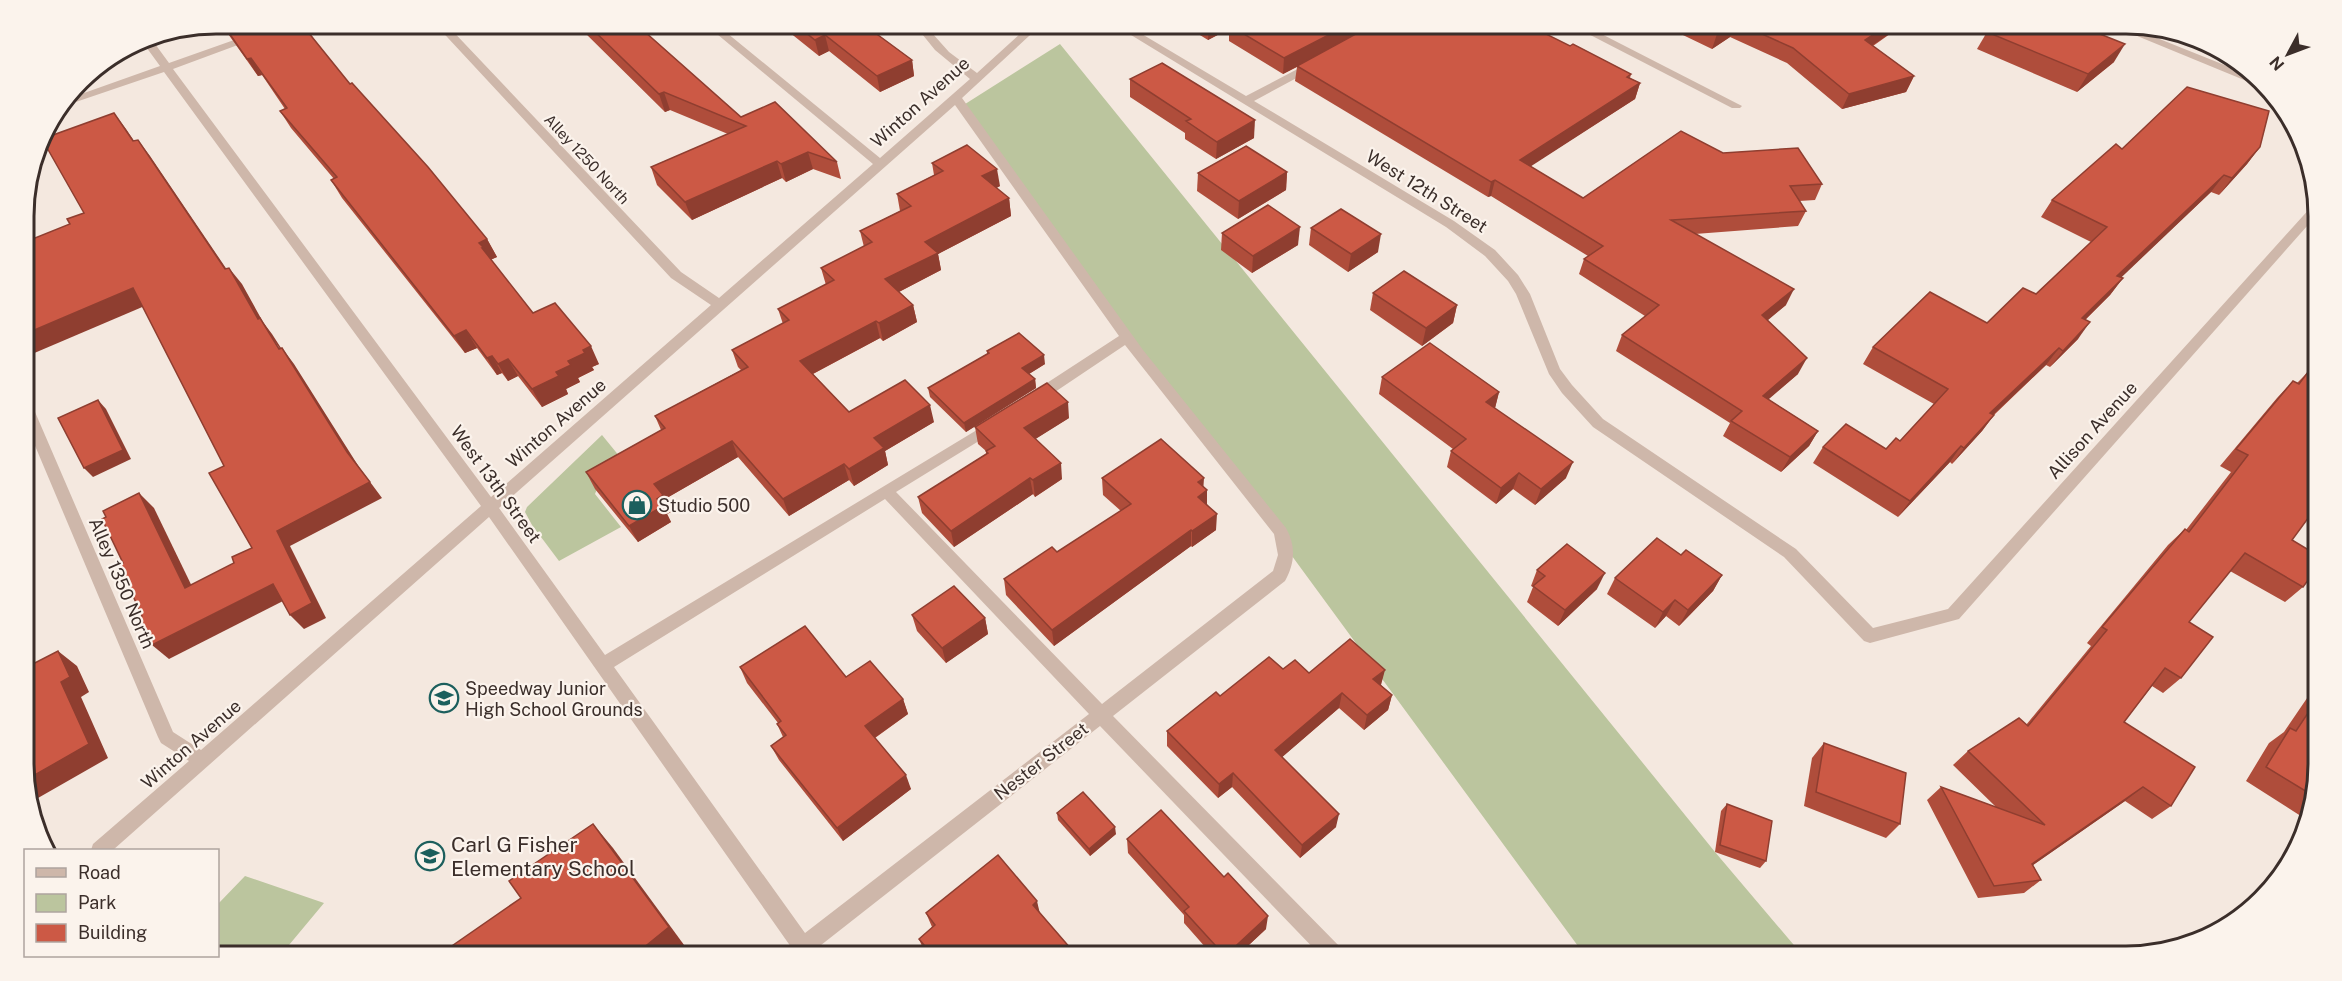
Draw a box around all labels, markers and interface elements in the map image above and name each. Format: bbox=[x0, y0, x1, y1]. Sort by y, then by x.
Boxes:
north arrow bbox=[2258, 24, 2318, 84]
street label: Winton Avenue bbox=[866, 52, 974, 152]
text: N bbox=[2266, 53, 2288, 74]
street label: Alley 1250 North bbox=[541, 111, 633, 207]
street label: West 12th Street bbox=[1362, 145, 1492, 237]
street label: Winton Avenue bbox=[502, 374, 610, 472]
street label: Allison Avenue bbox=[2043, 377, 2141, 483]
street label: West 13th Street bbox=[446, 421, 546, 547]
shop icon: Studio 500 bbox=[621, 489, 653, 521]
place label: Studio 500 bbox=[658, 495, 750, 516]
street label: Alley 1350 North bbox=[85, 514, 159, 652]
place label: Speedway Junior High School Grounds bbox=[465, 678, 643, 720]
school or university icon: Speedway Junior High School Grounds bbox=[428, 682, 460, 714]
street label: Winton Avenue bbox=[137, 695, 245, 793]
street label: Nester Street bbox=[990, 718, 1092, 804]
place label: Carl G Fisher Elementary School bbox=[451, 832, 635, 881]
school or university icon: Carl G Fisher Elementary School bbox=[414, 840, 446, 872]
legend bbox=[24, 849, 219, 957]
text: Road bbox=[78, 862, 121, 883]
text: Park bbox=[78, 892, 116, 913]
text: Building bbox=[78, 922, 147, 943]

